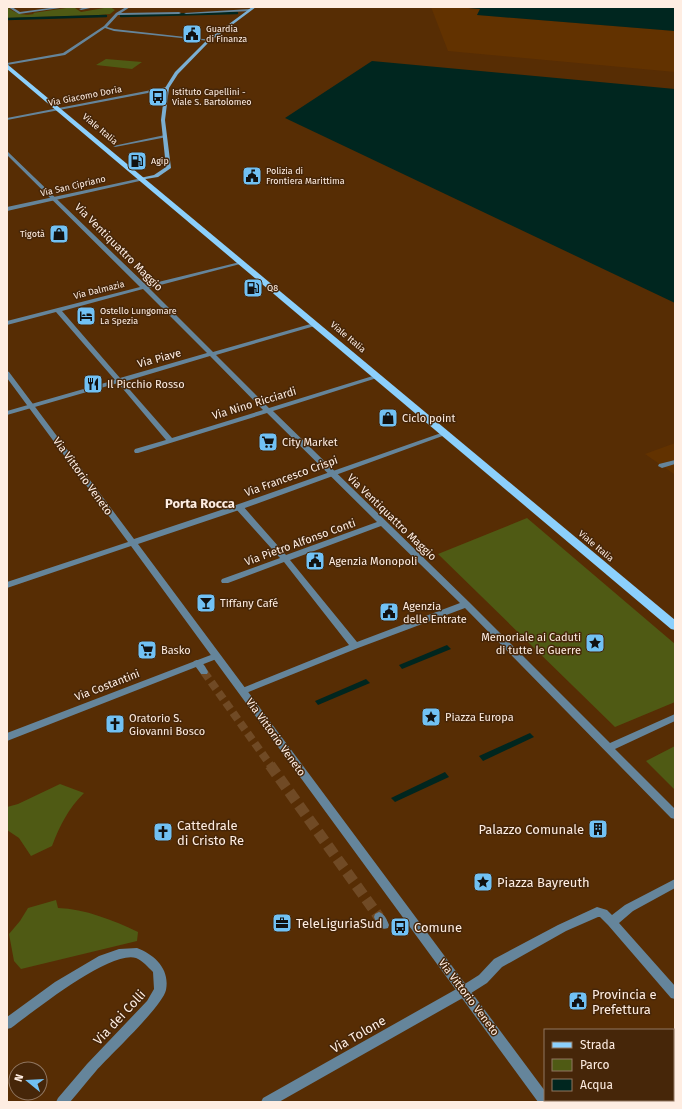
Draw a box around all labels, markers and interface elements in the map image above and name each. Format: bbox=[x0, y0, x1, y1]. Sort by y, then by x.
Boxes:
public building icon: Guardia di Finanza bbox=[181, 23, 203, 45]
place label: Guardia di Finanza bbox=[206, 24, 247, 44]
street label: Via Giacomo Doria bbox=[47, 84, 123, 108]
bus stop icon: Istituto Capellini - Viale S. Bartolomeo bbox=[147, 86, 169, 108]
place label: Istituto Capellini - Viale S. Bartolomeo bbox=[172, 87, 252, 107]
street label: Viale Italia bbox=[80, 111, 120, 147]
fuel station icon: Agip bbox=[126, 150, 148, 172]
place label: Agip bbox=[151, 156, 169, 166]
public building icon: Polizia di Frontiera Marittima bbox=[241, 165, 263, 187]
place label: Polizia di Frontiera Marittima bbox=[266, 166, 345, 186]
street label: Via San Cipriano bbox=[39, 174, 107, 198]
street label: Via Ventiquattro Maggio bbox=[72, 201, 165, 294]
shop icon: Tigotà bbox=[48, 223, 70, 245]
place label: Tigotà bbox=[20, 229, 45, 239]
fuel station icon: Q8 bbox=[242, 277, 264, 299]
street label: Via Dalmazia bbox=[73, 279, 126, 301]
place label: Q8 bbox=[267, 283, 278, 293]
hotel icon: Ostello Lungomare La Spezia bbox=[75, 305, 97, 327]
place label: Ostello Lungomare La Spezia bbox=[100, 306, 177, 326]
street label: Viale Italia bbox=[328, 319, 368, 355]
street label: Via Piave bbox=[136, 346, 182, 371]
restaurant icon: Il Picchio Rosso bbox=[82, 373, 104, 395]
place label: Il Picchio Rosso bbox=[107, 378, 185, 391]
street label: Via Nino Ricciardi bbox=[211, 385, 298, 422]
shop icon: Ciclo point bbox=[377, 407, 399, 429]
place label: Ciclo point bbox=[402, 412, 456, 425]
supermarket icon: City Market bbox=[257, 431, 279, 453]
street label: Via Vittorio Veneto bbox=[50, 435, 115, 518]
place label: City Market bbox=[282, 436, 338, 449]
street label: Via Francesco Crispi bbox=[243, 454, 339, 499]
street label: Via Ventiquattro Maggio bbox=[344, 471, 439, 563]
district label: Porta Rocca bbox=[165, 496, 235, 511]
street label: Via Pietro Alfonso Conti bbox=[243, 516, 357, 569]
street label: Viale Italia bbox=[576, 528, 616, 564]
public building icon: Agenzia Monopoli bbox=[304, 550, 326, 572]
place label: Agenzia Monopoli bbox=[329, 555, 417, 568]
bar icon: Tiffany Café bbox=[195, 592, 217, 614]
place label: Tiffany Café bbox=[220, 597, 278, 610]
place label: Agenzia delle Entrate bbox=[403, 600, 467, 626]
public building icon: Agenzia delle Entrate bbox=[378, 601, 400, 623]
place label: Memoriale ai Caduti di tutte le Guerre bbox=[481, 631, 581, 657]
place icon: Memoriale ai Caduti di tutte le Guerre bbox=[584, 632, 606, 654]
supermarket icon: Basko bbox=[136, 639, 158, 661]
place label: Basko bbox=[161, 644, 191, 657]
street label: Via Costantini bbox=[73, 667, 142, 704]
street label: Via Vittorio Veneto bbox=[243, 696, 308, 779]
place icon: Piazza Europa bbox=[420, 706, 442, 728]
place label: Piazza Europa bbox=[445, 711, 514, 724]
place label: Oratorio S. Giovanni Bosco bbox=[129, 712, 205, 738]
church icon: Oratorio S. Giovanni Bosco bbox=[104, 713, 126, 735]
place label: Cattedrale di Cristo Re bbox=[177, 818, 244, 848]
building icon: Palazzo Comunale bbox=[587, 818, 609, 840]
church icon: Cattedrale di Cristo Re bbox=[152, 821, 174, 843]
place label: Palazzo Comunale bbox=[478, 822, 584, 837]
place icon: Piazza Bayreuth bbox=[472, 871, 494, 893]
place label: Piazza Bayreuth bbox=[497, 875, 590, 890]
office icon: TeleLiguriaSud bbox=[271, 912, 293, 934]
place label: TeleLiguriaSud bbox=[296, 916, 382, 931]
bus stop icon: Comune bbox=[389, 916, 411, 938]
place label: Comune bbox=[414, 920, 462, 935]
street label: Via Vittorio Veneto bbox=[436, 956, 502, 1038]
street label: Via dei Colli bbox=[90, 987, 148, 1048]
place label: Provincia e Prefettura bbox=[592, 987, 657, 1017]
public building icon: Provincia e Prefettura bbox=[567, 990, 589, 1012]
street label: Via Tolone bbox=[328, 1013, 388, 1056]
legend bbox=[544, 1029, 674, 1101]
text: Strada bbox=[580, 1038, 615, 1052]
text: Parco bbox=[580, 1058, 610, 1072]
north arrow bbox=[8, 1061, 48, 1101]
text: N bbox=[12, 1073, 26, 1084]
text: Acqua bbox=[580, 1078, 613, 1092]

